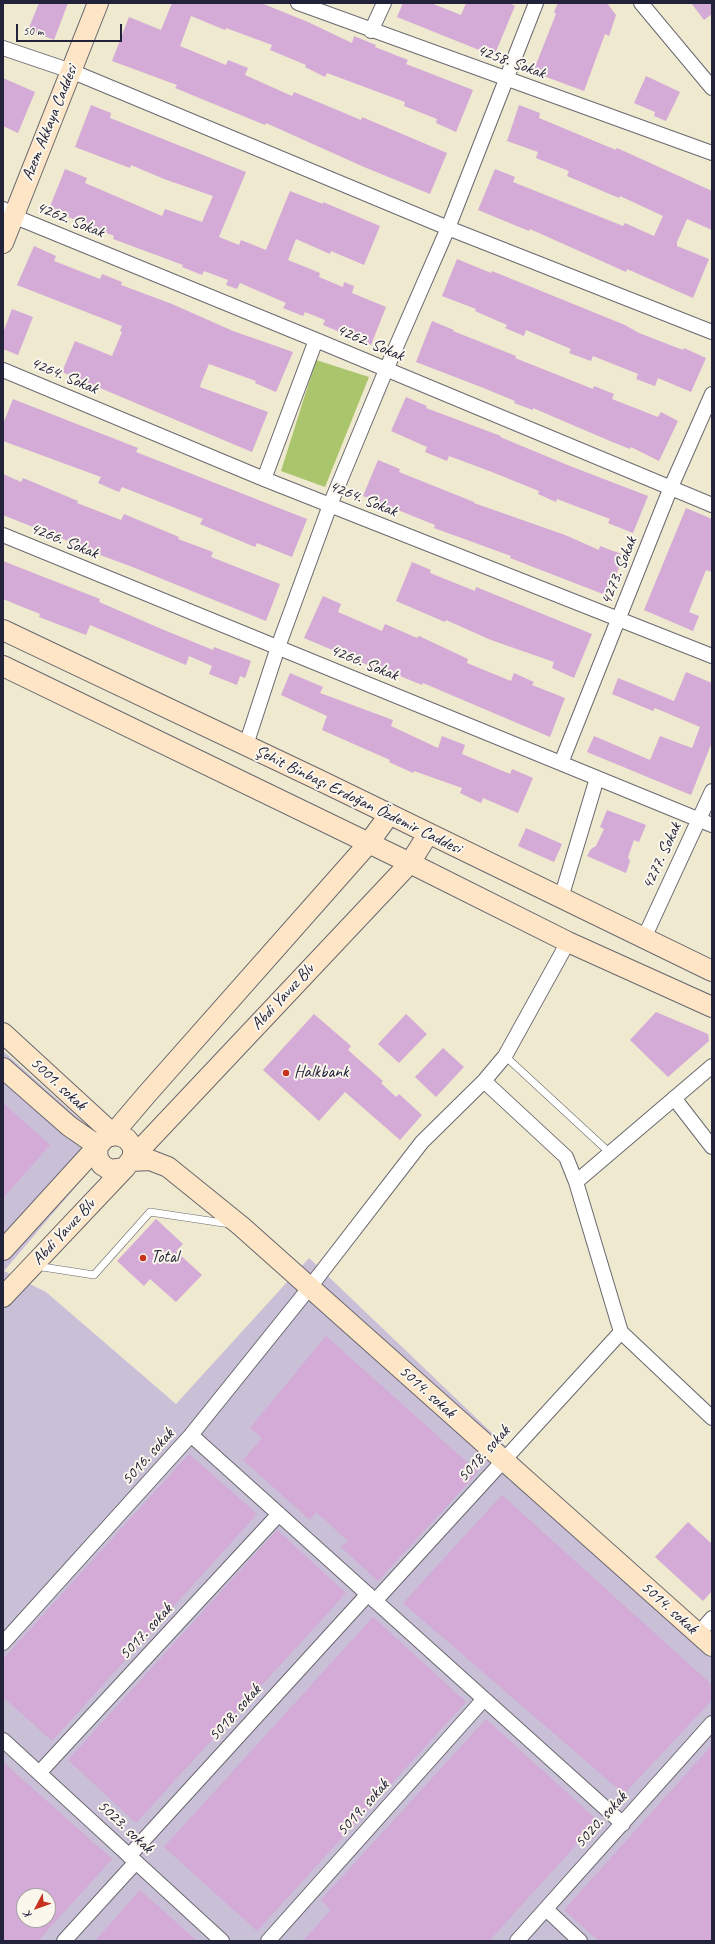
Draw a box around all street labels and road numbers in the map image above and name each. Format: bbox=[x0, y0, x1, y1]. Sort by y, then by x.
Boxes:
street label: 4258. Sokak bbox=[474, 40, 548, 84]
street label: Azem Akkaya Caddesi bbox=[18, 62, 82, 184]
street label: 4262. Sokak bbox=[33, 197, 107, 243]
street label: 4262. Sokak bbox=[333, 320, 407, 366]
street label: 4264. Sokak bbox=[27, 353, 101, 399]
street label: 4264. Sokak bbox=[326, 476, 400, 522]
street label: 4266. Sokak bbox=[27, 518, 101, 564]
street label: 4273. Sokak bbox=[596, 534, 642, 608]
street label: 4266. Sokak bbox=[327, 640, 401, 686]
street label: Şehit Binbaşı Erdoğan Özdemir Caddesi bbox=[252, 741, 464, 859]
street label: 4277. Sokak bbox=[638, 819, 686, 893]
street label: Abdi Yavuz Blv bbox=[247, 960, 319, 1034]
street label: 5001. sokak bbox=[26, 1053, 90, 1115]
street label: Abdi Yavuz Blv bbox=[28, 1195, 100, 1269]
street label: 5014. sokak bbox=[394, 1361, 460, 1423]
street label: 5018. sokak bbox=[453, 1421, 515, 1487]
street label: 5016. sokak bbox=[117, 1424, 179, 1490]
street label: 5014. sokak bbox=[636, 1577, 702, 1639]
street label: 5017. sokak bbox=[115, 1600, 177, 1664]
street label: 5018. sokak bbox=[204, 1680, 266, 1746]
street label: 5019. sokak bbox=[332, 1775, 394, 1841]
street label: 5020. sokak bbox=[570, 1787, 632, 1853]
street label: 5023. sokak bbox=[93, 1796, 157, 1858]

